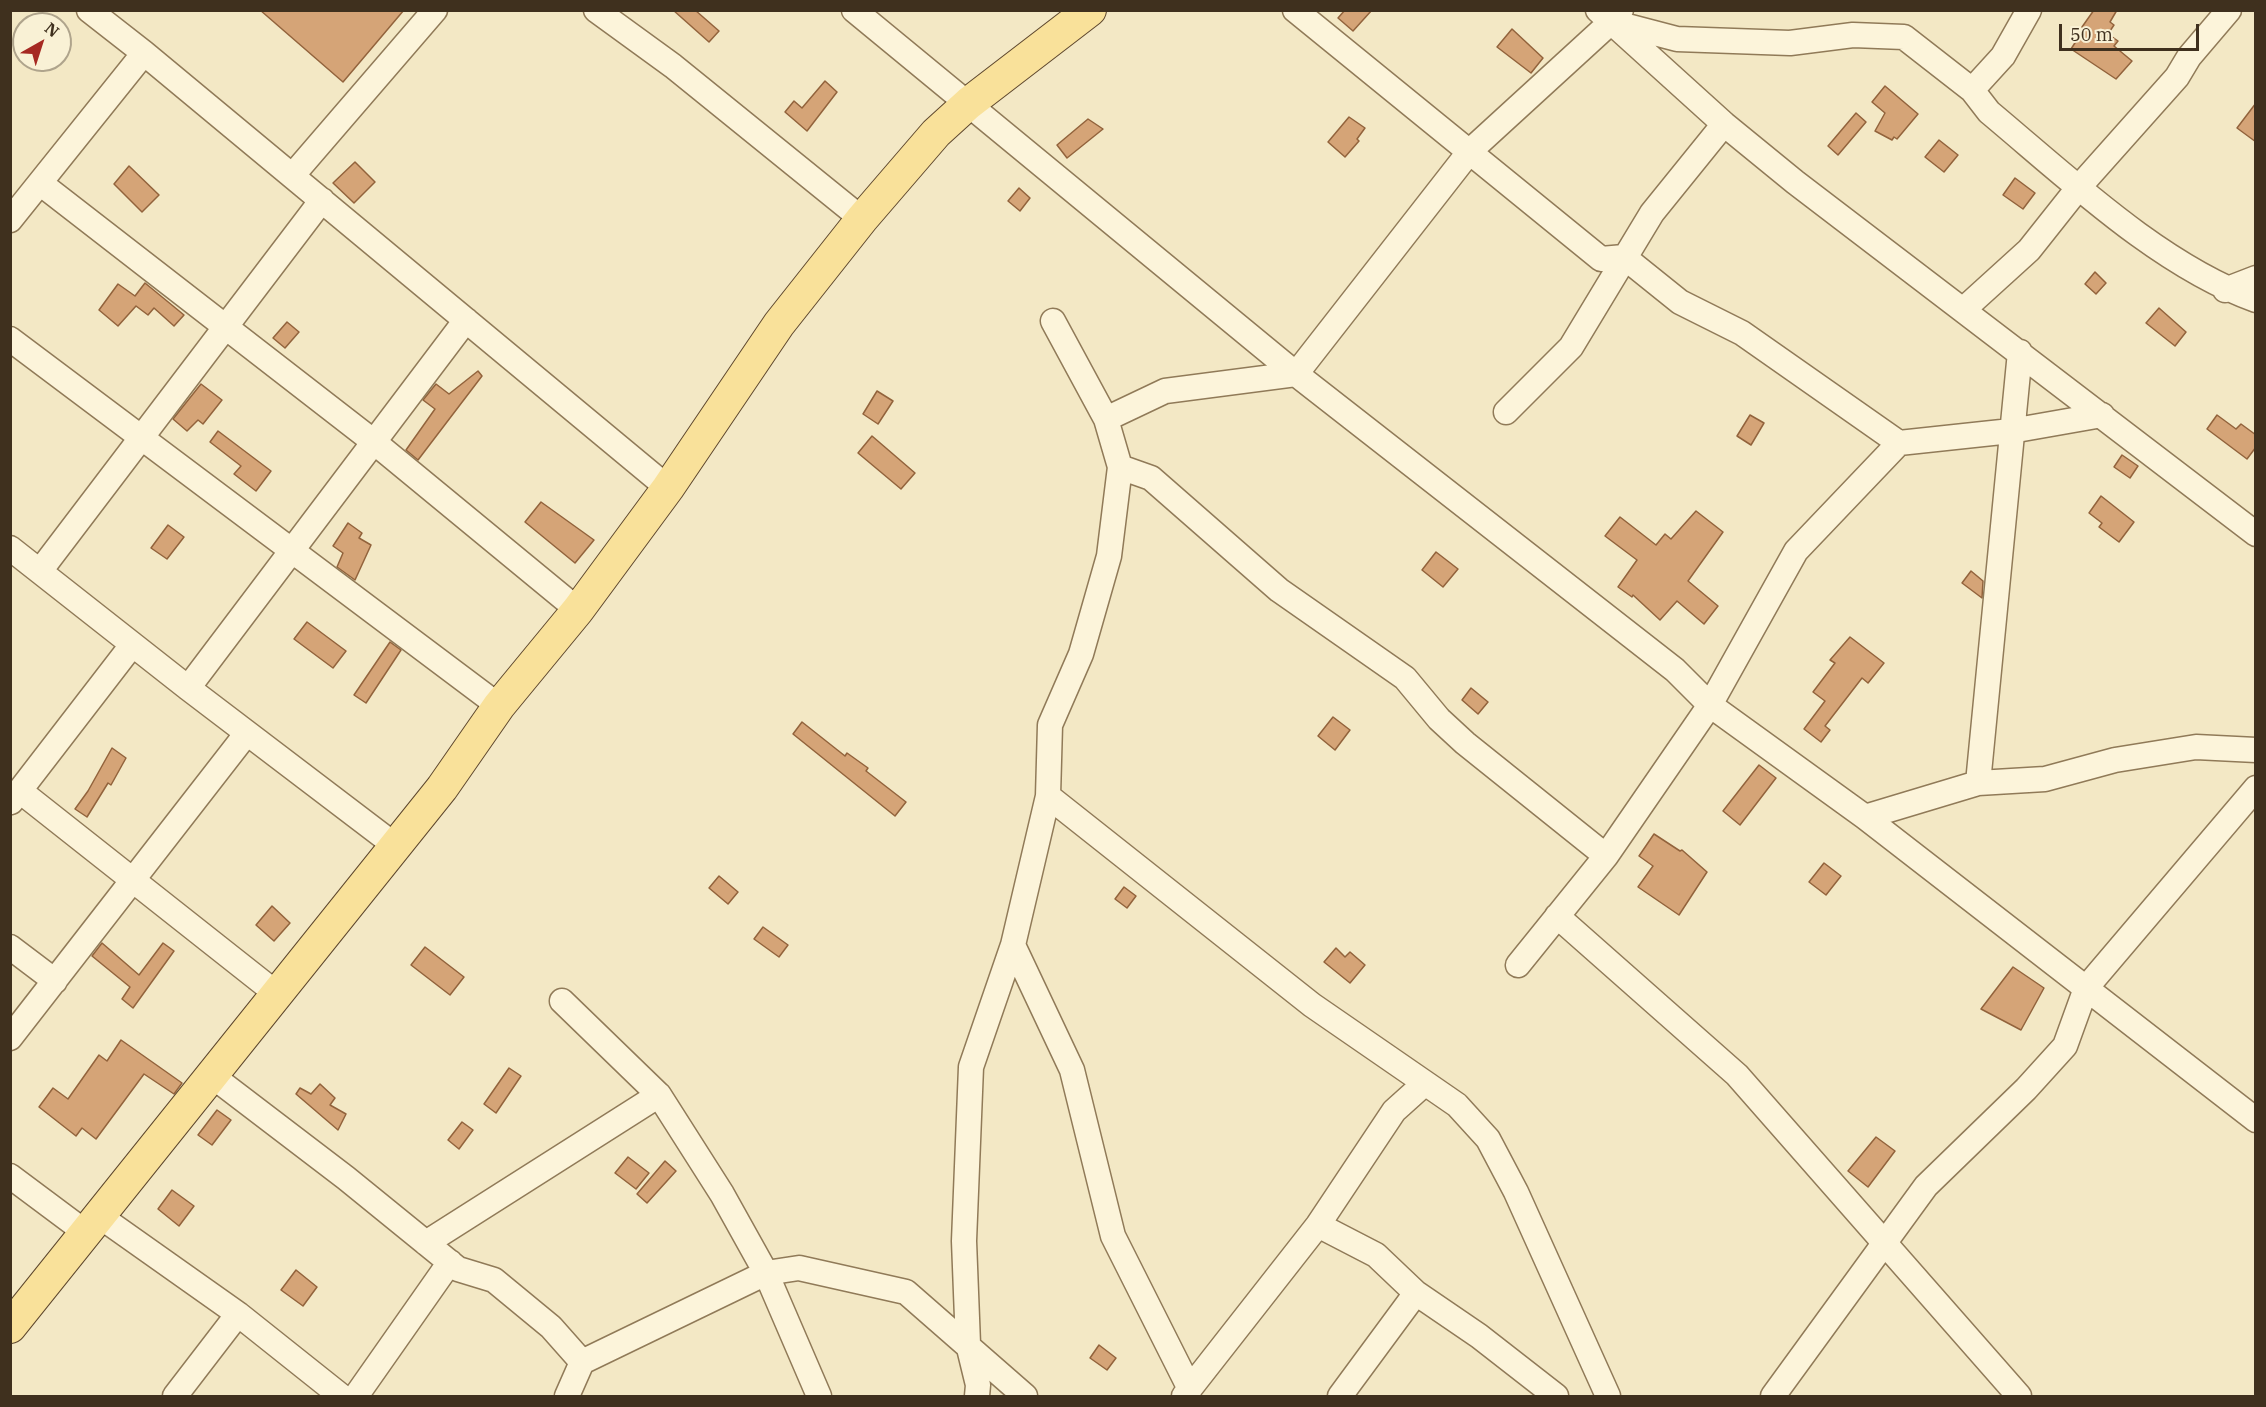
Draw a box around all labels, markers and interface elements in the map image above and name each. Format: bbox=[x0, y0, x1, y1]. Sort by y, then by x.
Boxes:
north arrow bbox=[12, 12, 72, 72]
scale bar bbox=[2062, 12, 2202, 50]
text: N bbox=[41, 18, 63, 41]
text: 50 m bbox=[2070, 23, 2113, 46]

